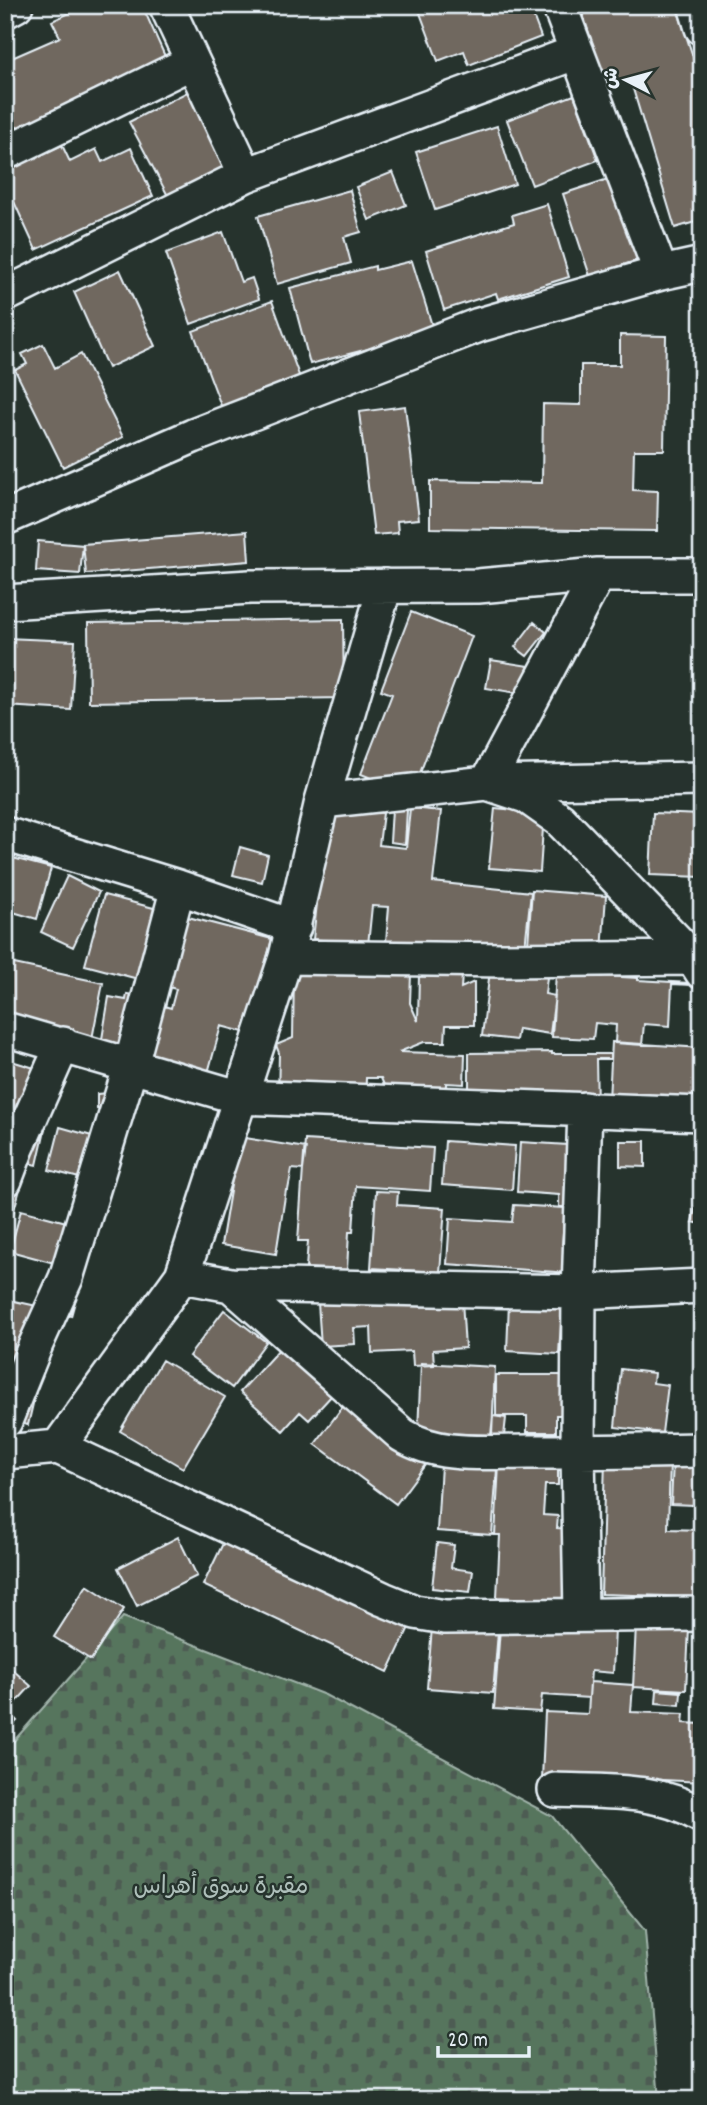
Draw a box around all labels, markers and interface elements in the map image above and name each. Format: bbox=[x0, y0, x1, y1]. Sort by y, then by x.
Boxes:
north arrow bbox=[592, 46, 662, 116]
text: ش bbox=[598, 67, 627, 90]
park label: مقبرة سوق أهراس bbox=[133, 1870, 309, 1905]
scale bar bbox=[438, 2014, 528, 2058]
text: 20 m bbox=[448, 2027, 488, 2057]

